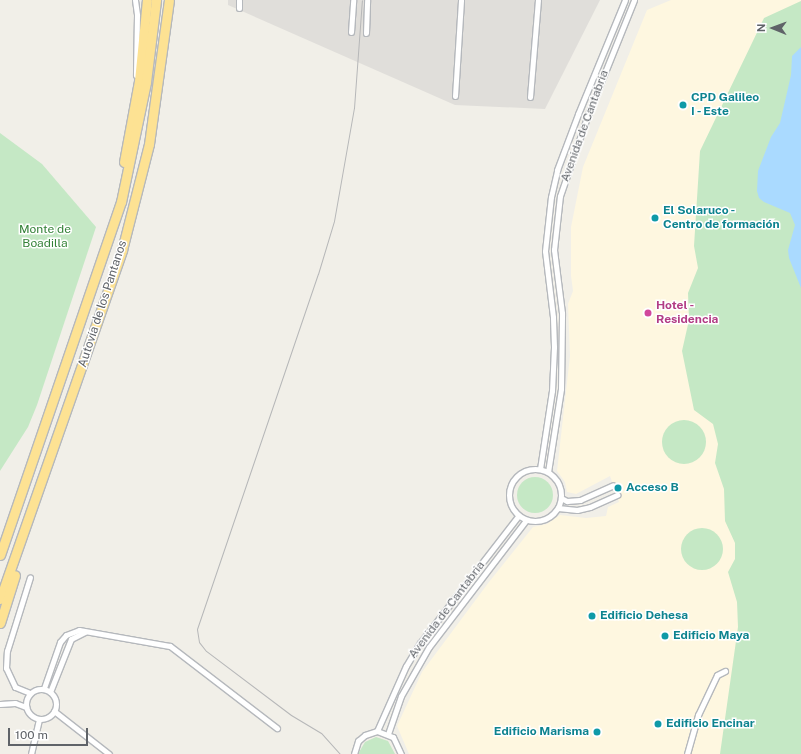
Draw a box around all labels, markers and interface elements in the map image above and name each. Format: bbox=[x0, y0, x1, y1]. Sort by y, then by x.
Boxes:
north arrow bbox=[753, 8, 793, 48]
text: N bbox=[755, 23, 767, 32]
street label: Avenida de Cantabria bbox=[558, 68, 612, 184]
place label: CPD Galileo I - Este bbox=[691, 91, 759, 119]
marker: CPD Galileo I - Este bbox=[678, 100, 688, 110]
place label: El Solaruco - Centro de formación bbox=[663, 204, 780, 232]
marker: El Solaruco - Centro de formación bbox=[650, 213, 660, 223]
park label: Monte de Boadilla bbox=[19, 223, 71, 251]
street label: Autovía de los Pantanos bbox=[76, 239, 130, 369]
place label: Hotel - Residencia bbox=[656, 299, 718, 327]
marker: Hotel - Residencia bbox=[643, 308, 653, 318]
place label: Acceso B bbox=[626, 481, 679, 495]
marker: Acceso B bbox=[613, 483, 623, 493]
street label: Avenida de Cantabria bbox=[406, 558, 488, 662]
place label: Edificio Dehesa bbox=[600, 609, 688, 623]
marker: Edificio Dehesa bbox=[587, 611, 597, 621]
place label: Edificio Maya bbox=[673, 629, 749, 643]
marker: Edificio Maya bbox=[660, 631, 670, 641]
place label: Edificio Encinar bbox=[666, 717, 755, 731]
marker: Edificio Encinar bbox=[653, 719, 663, 729]
scale bar bbox=[10, 720, 90, 746]
place label: Edificio Marisma bbox=[494, 725, 589, 739]
marker: Edificio Marisma bbox=[592, 727, 602, 737]
text: 100 m bbox=[15, 728, 48, 742]

